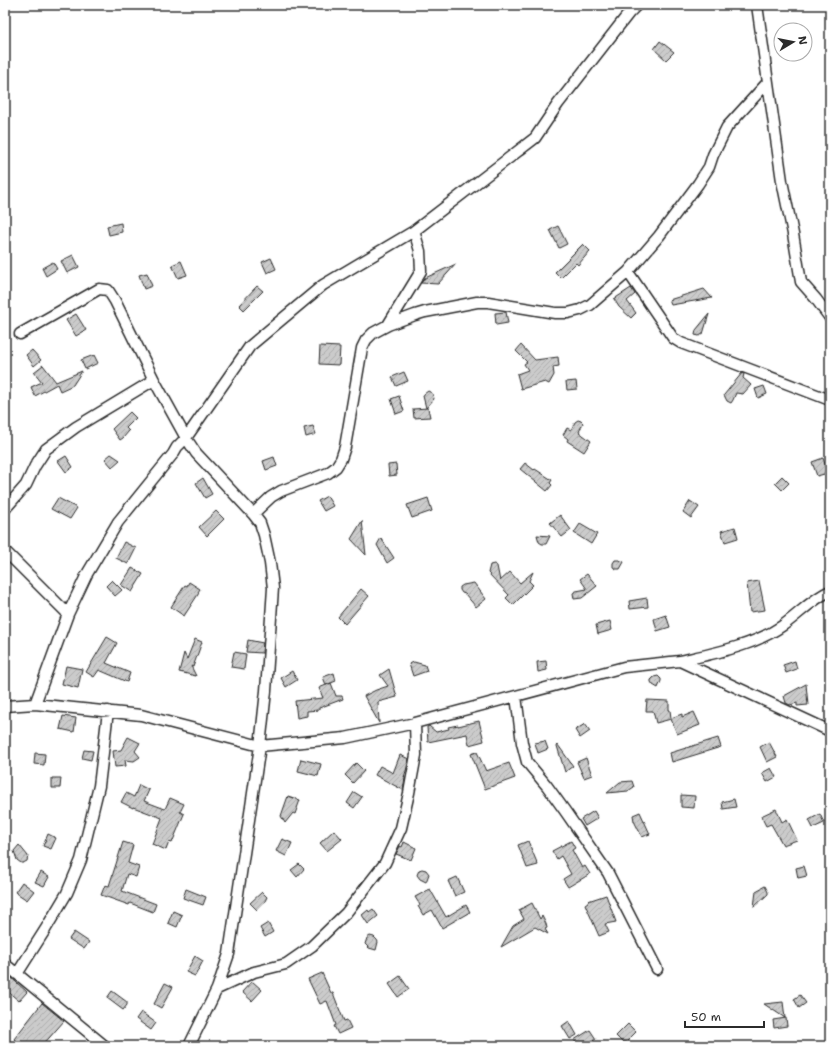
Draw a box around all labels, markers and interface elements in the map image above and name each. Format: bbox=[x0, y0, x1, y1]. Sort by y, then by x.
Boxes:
north arrow bbox=[773, 22, 813, 62]
text: N bbox=[794, 35, 811, 46]
scale bar bbox=[685, 1003, 764, 1029]
text: 50 m bbox=[691, 1009, 721, 1025]

